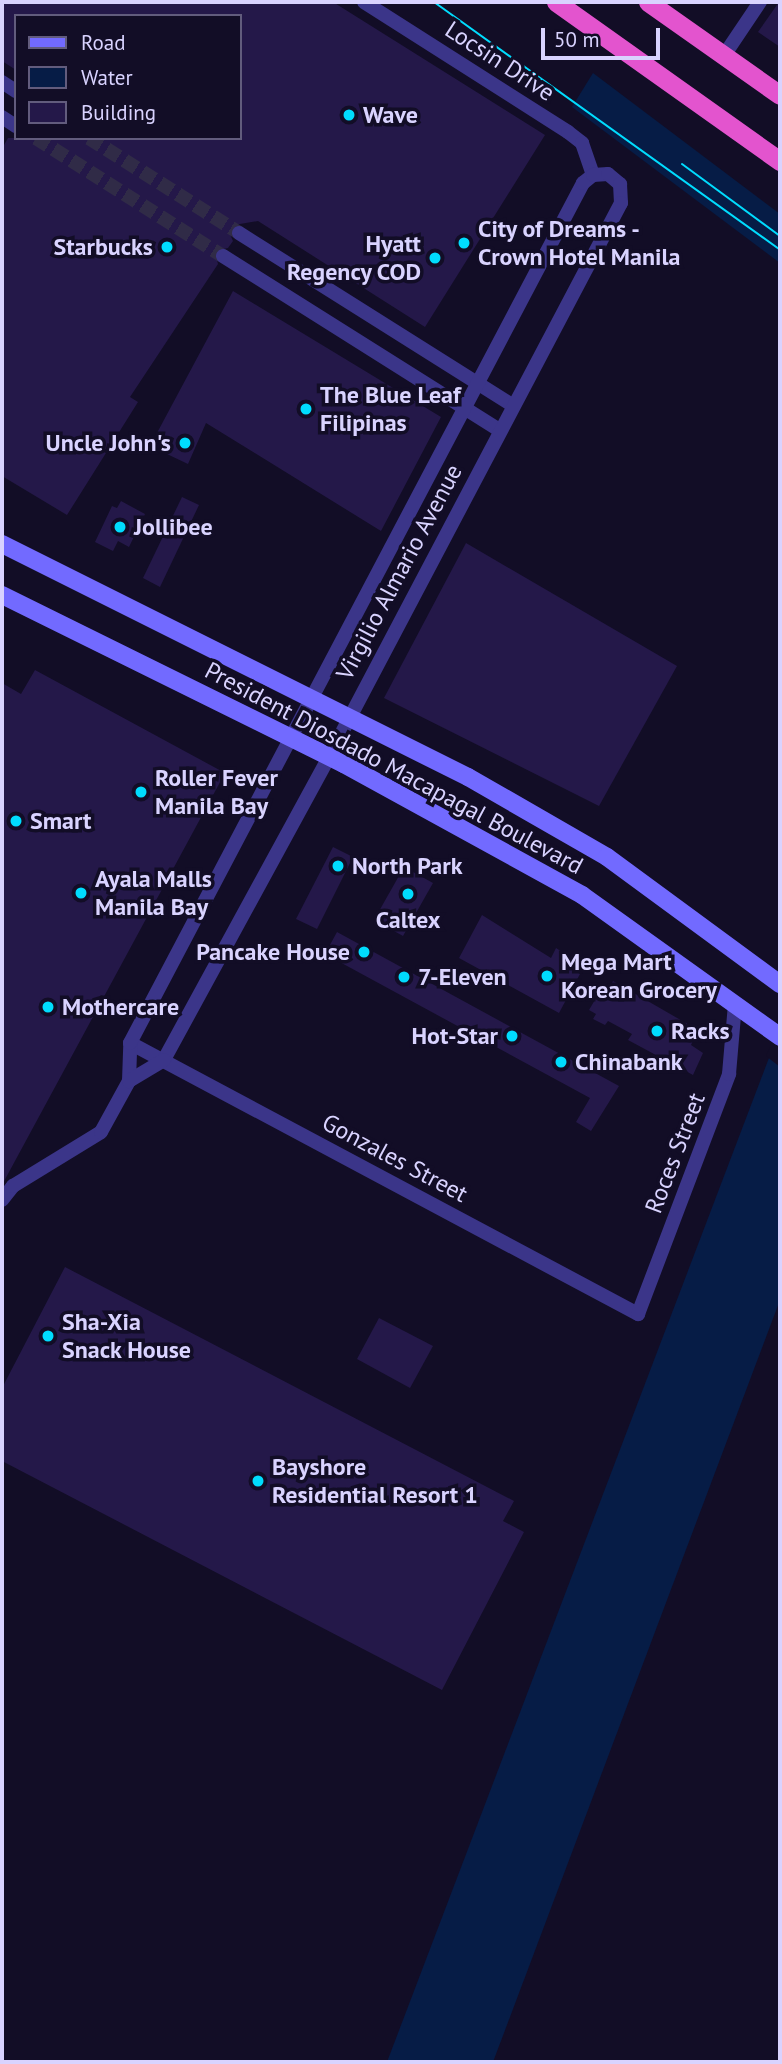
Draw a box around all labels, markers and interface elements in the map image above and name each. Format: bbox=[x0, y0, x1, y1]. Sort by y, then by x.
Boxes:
legend bbox=[14, 14, 242, 140]
scale bar bbox=[544, 14, 663, 58]
street label: Locsin Drive bbox=[440, 15, 560, 107]
text: 50 m bbox=[554, 26, 600, 53]
text: Road bbox=[81, 29, 125, 56]
text: Water bbox=[81, 64, 133, 91]
text: Building bbox=[81, 99, 156, 126]
place label: Wave bbox=[363, 101, 418, 129]
marker: Wave bbox=[341, 107, 357, 123]
place label: City of Dreams - Crown Hotel Manila bbox=[478, 215, 680, 271]
place label: Hyatt Regency COD bbox=[286, 230, 421, 286]
place label: Starbucks bbox=[53, 233, 153, 261]
marker: City of Dreams - Crown Hotel Manila bbox=[456, 235, 472, 251]
marker: Starbucks bbox=[159, 239, 175, 255]
marker: Hyatt Regency COD bbox=[427, 250, 443, 266]
place label: The Blue Leaf Filipinas bbox=[320, 381, 461, 437]
marker: The Blue Leaf Filipinas bbox=[298, 401, 314, 417]
place label: Uncle John's bbox=[46, 429, 171, 457]
marker: Uncle John's bbox=[177, 435, 193, 451]
street label: Virgilio Almario Avenue bbox=[330, 459, 468, 685]
place label: Jollibee bbox=[134, 513, 213, 541]
marker: Jollibee bbox=[112, 519, 128, 535]
street label: President Diosdado Macapagal Boulevard bbox=[200, 656, 588, 880]
place label: Roller Fever Manila Bay bbox=[155, 764, 278, 820]
marker: Roller Fever Manila Bay bbox=[133, 784, 149, 800]
place label: Smart bbox=[30, 807, 91, 835]
marker: Smart bbox=[8, 813, 24, 829]
place label: North Park bbox=[352, 852, 462, 880]
marker: North Park bbox=[330, 858, 346, 874]
place label: Ayala Malls Manila Bay bbox=[95, 865, 212, 921]
marker: Ayala Malls Manila Bay bbox=[73, 885, 89, 901]
marker: Caltex bbox=[400, 886, 416, 902]
place label: Caltex bbox=[376, 906, 440, 934]
place label: Pancake House bbox=[196, 938, 350, 966]
marker: Pancake House bbox=[356, 944, 372, 960]
place label: Mega Mart Korean Grocery bbox=[561, 948, 717, 1004]
place label: 7-Eleven bbox=[418, 963, 507, 991]
marker: Mega Mart Korean Grocery bbox=[539, 968, 555, 984]
marker: 7-Eleven bbox=[396, 969, 412, 985]
place label: Mothercare bbox=[62, 993, 179, 1021]
marker: Mothercare bbox=[40, 999, 56, 1015]
place label: Racks bbox=[671, 1017, 730, 1045]
place label: Hot-Star bbox=[411, 1022, 498, 1050]
marker: Racks bbox=[649, 1023, 665, 1039]
marker: Hot-Star bbox=[504, 1028, 520, 1044]
place label: Chinabank bbox=[575, 1048, 683, 1076]
marker: Chinabank bbox=[553, 1054, 569, 1070]
street label: Roces Street bbox=[639, 1089, 711, 1217]
street label: Gonzales Street bbox=[317, 1108, 473, 1208]
place label: Sha-Xia Snack House bbox=[62, 1308, 192, 1364]
marker: Sha-Xia Snack House bbox=[40, 1328, 56, 1344]
place label: Bayshore Residential Resort 1 bbox=[272, 1453, 478, 1509]
marker: Bayshore Residential Resort 1 bbox=[250, 1473, 266, 1489]

